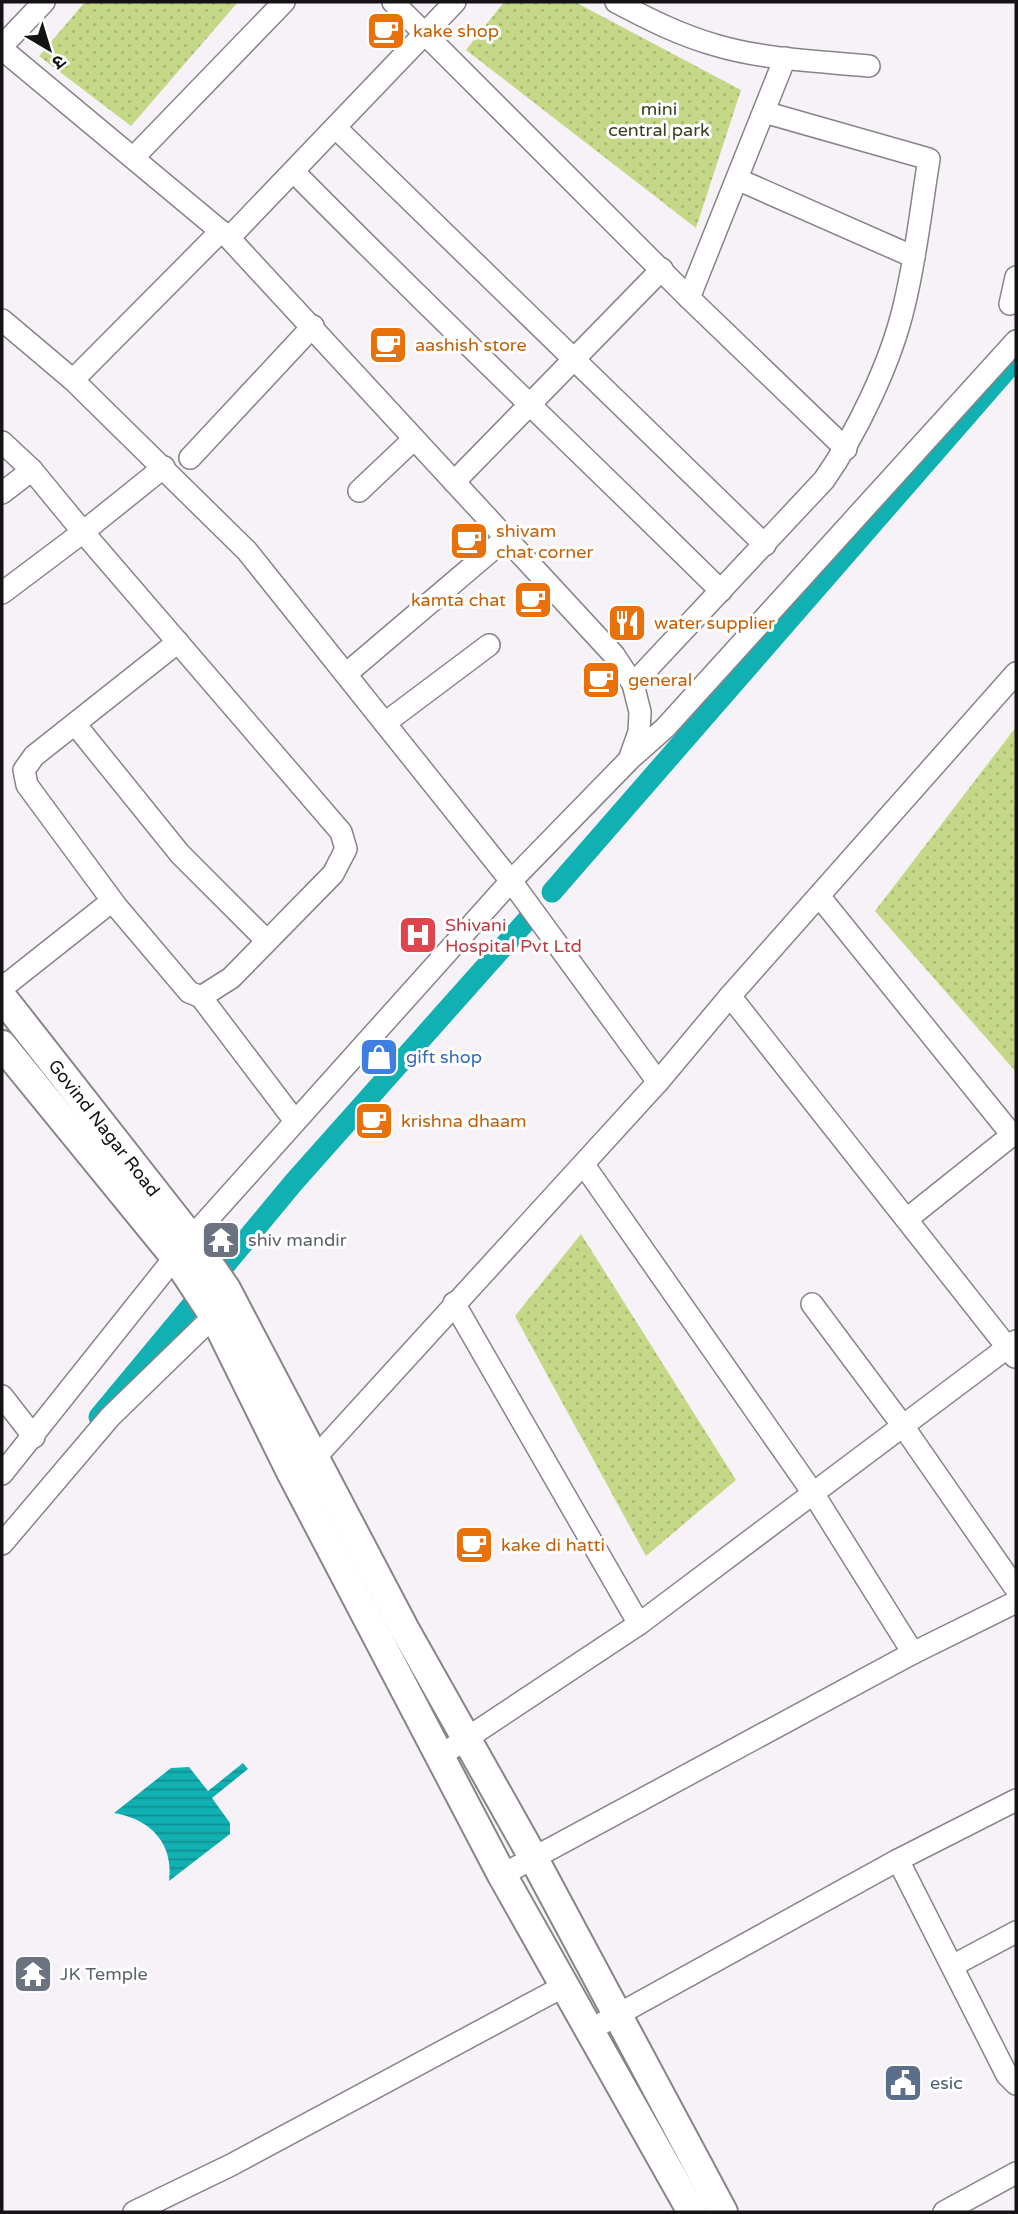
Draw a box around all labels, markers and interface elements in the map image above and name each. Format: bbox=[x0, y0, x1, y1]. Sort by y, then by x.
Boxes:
cafe icon: kake shop bbox=[365, 10, 407, 52]
north arrow bbox=[14, 14, 84, 84]
place label: kake shop bbox=[413, 20, 499, 42]
text: उ bbox=[47, 50, 70, 74]
park label: mini central park bbox=[608, 98, 710, 141]
cafe icon: aashish store bbox=[367, 324, 409, 366]
place label: aashish store bbox=[415, 334, 527, 356]
cafe icon: shivam chat corner bbox=[448, 520, 490, 562]
place label: shivam chat corner bbox=[496, 520, 594, 563]
cafe icon: kamta chat bbox=[512, 579, 554, 621]
place label: kamta chat bbox=[411, 589, 506, 611]
restaurant icon: water supplier bbox=[606, 602, 648, 644]
place label: water supplier bbox=[654, 612, 775, 634]
cafe icon: general bbox=[580, 659, 622, 701]
place label: general bbox=[628, 669, 692, 691]
hospital icon: Shivani Hospital Pvt Ltd bbox=[397, 914, 439, 956]
place label: Shivani Hospital Pvt Ltd bbox=[445, 914, 582, 957]
shop icon: gift shop bbox=[358, 1036, 400, 1078]
place label: gift shop bbox=[406, 1046, 482, 1068]
street label: Govind Nagar Road bbox=[44, 1055, 164, 1201]
cafe icon: krishna dhaam bbox=[353, 1100, 395, 1142]
place label: krishna dhaam bbox=[401, 1110, 527, 1132]
temple icon: shiv mandir bbox=[200, 1219, 242, 1261]
place label: shiv mandir bbox=[248, 1229, 347, 1251]
cafe icon: kake di hatti bbox=[453, 1524, 495, 1566]
place label: kake di hatti bbox=[501, 1534, 605, 1556]
temple icon: JK Temple bbox=[12, 1953, 54, 1995]
place label: JK Temple bbox=[60, 1963, 148, 1985]
public building icon: esic bbox=[882, 2062, 924, 2104]
place label: esic bbox=[930, 2072, 963, 2094]

